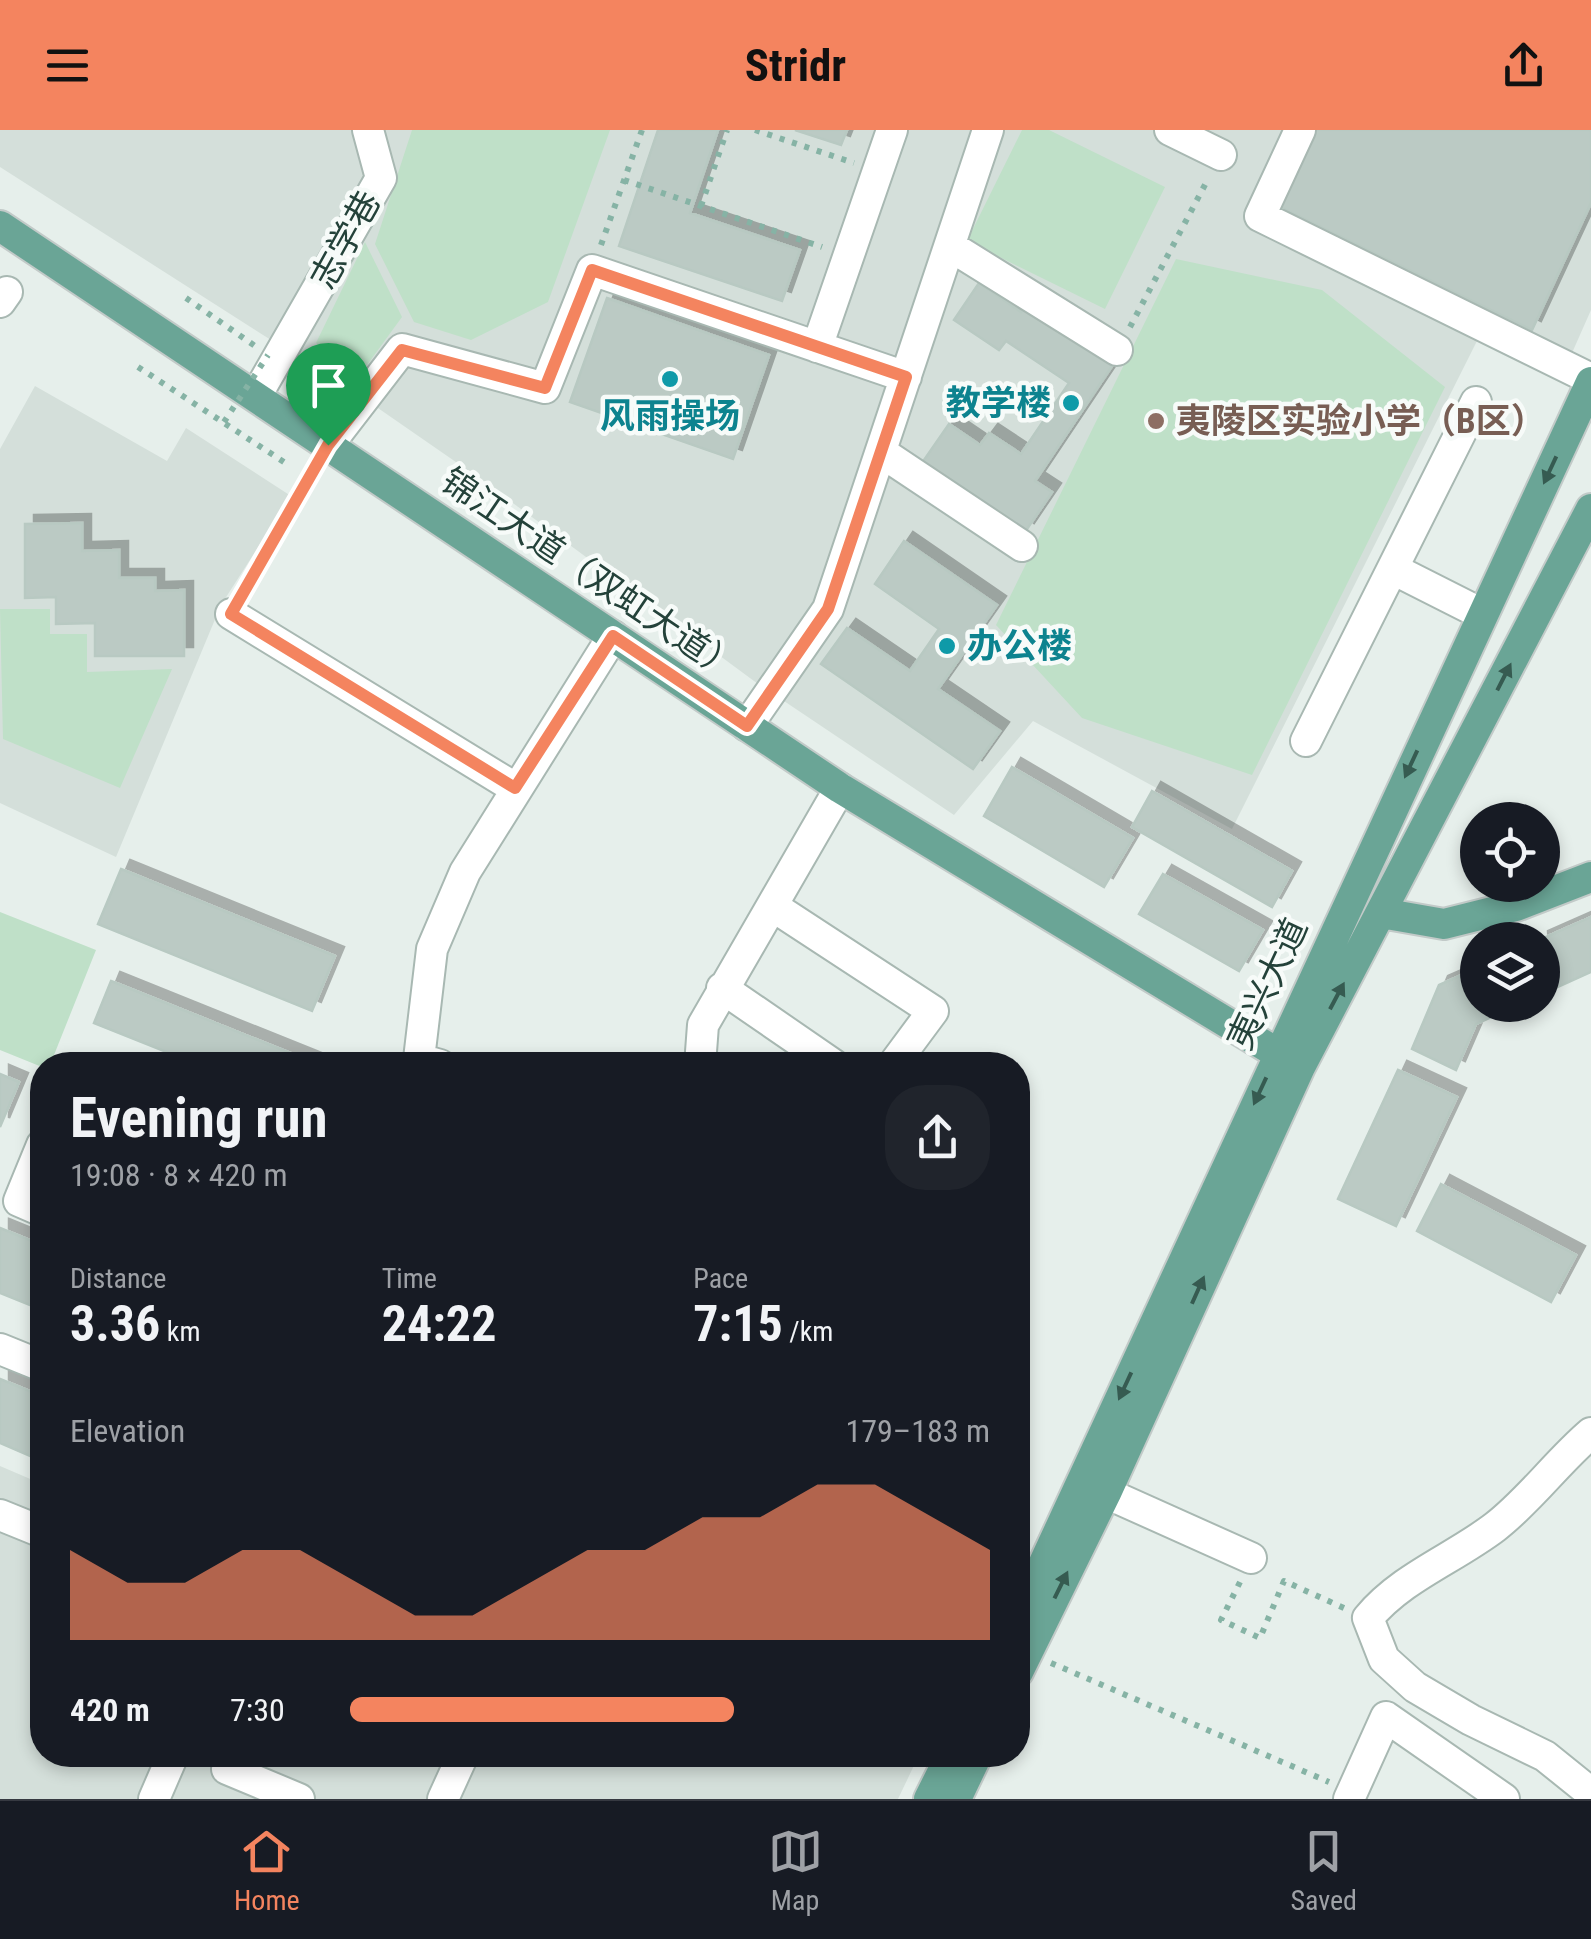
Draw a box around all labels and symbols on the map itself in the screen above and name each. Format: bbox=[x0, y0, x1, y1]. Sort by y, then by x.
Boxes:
street label: 志学巷 bbox=[303, 184, 389, 296]
pin bbox=[286, 343, 371, 446]
marker: 风雨操场 bbox=[659, 368, 681, 390]
place label: 教学楼 bbox=[946, 383, 1051, 424]
marker: 教学楼 bbox=[1060, 392, 1082, 414]
place label: 风雨操场 bbox=[600, 396, 740, 437]
place label: 夷陵区实验小学（B区） bbox=[1176, 401, 1546, 442]
marker: 夷陵区实验小学（B区） bbox=[1145, 410, 1167, 432]
one-way arrow bbox=[1541, 456, 1558, 485]
street label: 锦江大道（双虹大道） bbox=[433, 460, 747, 690]
place label: 办公楼 bbox=[967, 626, 1072, 667]
marker: 办公楼 bbox=[936, 635, 958, 657]
one-way arrow bbox=[1495, 663, 1512, 692]
one-way arrow bbox=[1403, 750, 1420, 779]
street label: 夷兴大道 bbox=[1220, 912, 1316, 1056]
one-way arrow bbox=[1328, 982, 1345, 1011]
one-way arrow bbox=[1252, 1077, 1269, 1106]
one-way arrow bbox=[1190, 1275, 1207, 1304]
one-way arrow bbox=[1116, 1372, 1133, 1401]
one-way arrow bbox=[1052, 1570, 1069, 1599]

